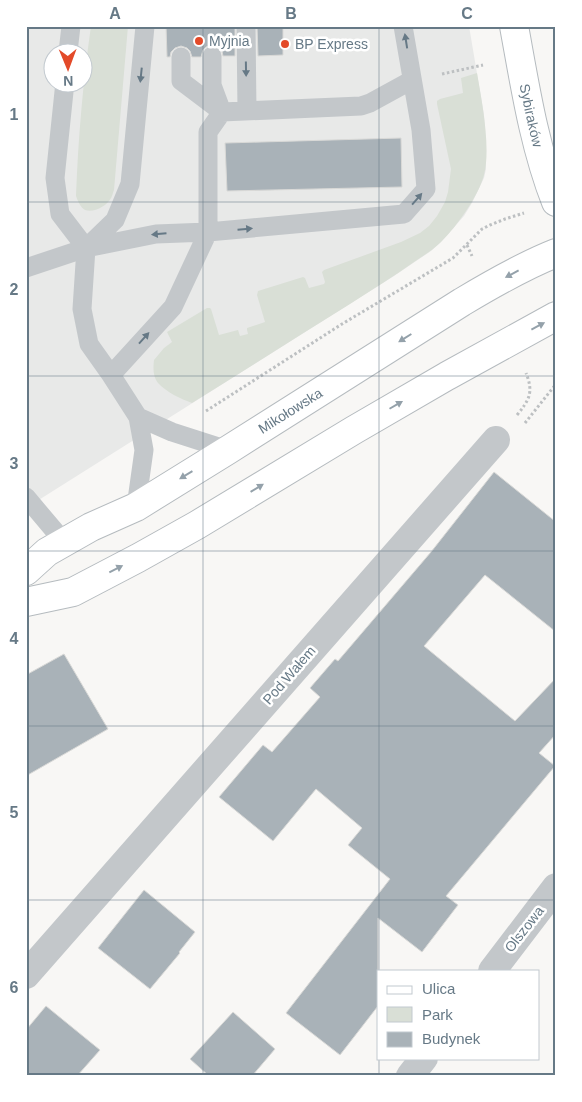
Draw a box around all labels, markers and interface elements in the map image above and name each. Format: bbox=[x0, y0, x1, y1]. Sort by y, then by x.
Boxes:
text: A bbox=[109, 5, 121, 22]
text: B bbox=[285, 5, 297, 22]
text: C bbox=[461, 5, 473, 22]
one-way arrow bbox=[401, 32, 409, 48]
place label: Myjnia bbox=[209, 33, 250, 49]
marker: Myjnia bbox=[193, 35, 205, 47]
place label: BP Express bbox=[295, 36, 368, 52]
marker: BP Express bbox=[279, 38, 291, 50]
north arrow bbox=[42, 42, 92, 92]
one-way arrow bbox=[243, 61, 251, 77]
one-way arrow bbox=[136, 67, 144, 83]
text: N bbox=[63, 73, 73, 89]
street label: Sybiraków bbox=[517, 82, 546, 150]
text: 1 bbox=[10, 106, 19, 123]
one-way arrow bbox=[411, 193, 423, 205]
one-way arrow bbox=[237, 225, 253, 233]
one-way arrow bbox=[151, 230, 167, 238]
one-way arrow bbox=[505, 270, 519, 278]
text: 2 bbox=[10, 281, 19, 298]
one-way arrow bbox=[531, 321, 545, 330]
one-way arrow bbox=[138, 333, 150, 345]
one-way arrow bbox=[398, 333, 412, 343]
street label: Mikołowska bbox=[255, 384, 325, 437]
one-way arrow bbox=[390, 401, 403, 410]
text: 3 bbox=[10, 455, 19, 472]
one-way arrow bbox=[180, 471, 193, 480]
one-way arrow bbox=[251, 484, 264, 493]
one-way arrow bbox=[109, 565, 123, 573]
text: 4 bbox=[10, 630, 19, 647]
street label: Pod Wałem bbox=[259, 643, 319, 707]
text: 5 bbox=[10, 804, 19, 821]
street label: Olszowa bbox=[501, 903, 547, 955]
legend bbox=[377, 970, 540, 1060]
text: 6 bbox=[10, 979, 19, 996]
text: Ulica bbox=[422, 980, 456, 997]
text: Park bbox=[422, 1006, 453, 1023]
text: Budynek bbox=[422, 1030, 481, 1047]

